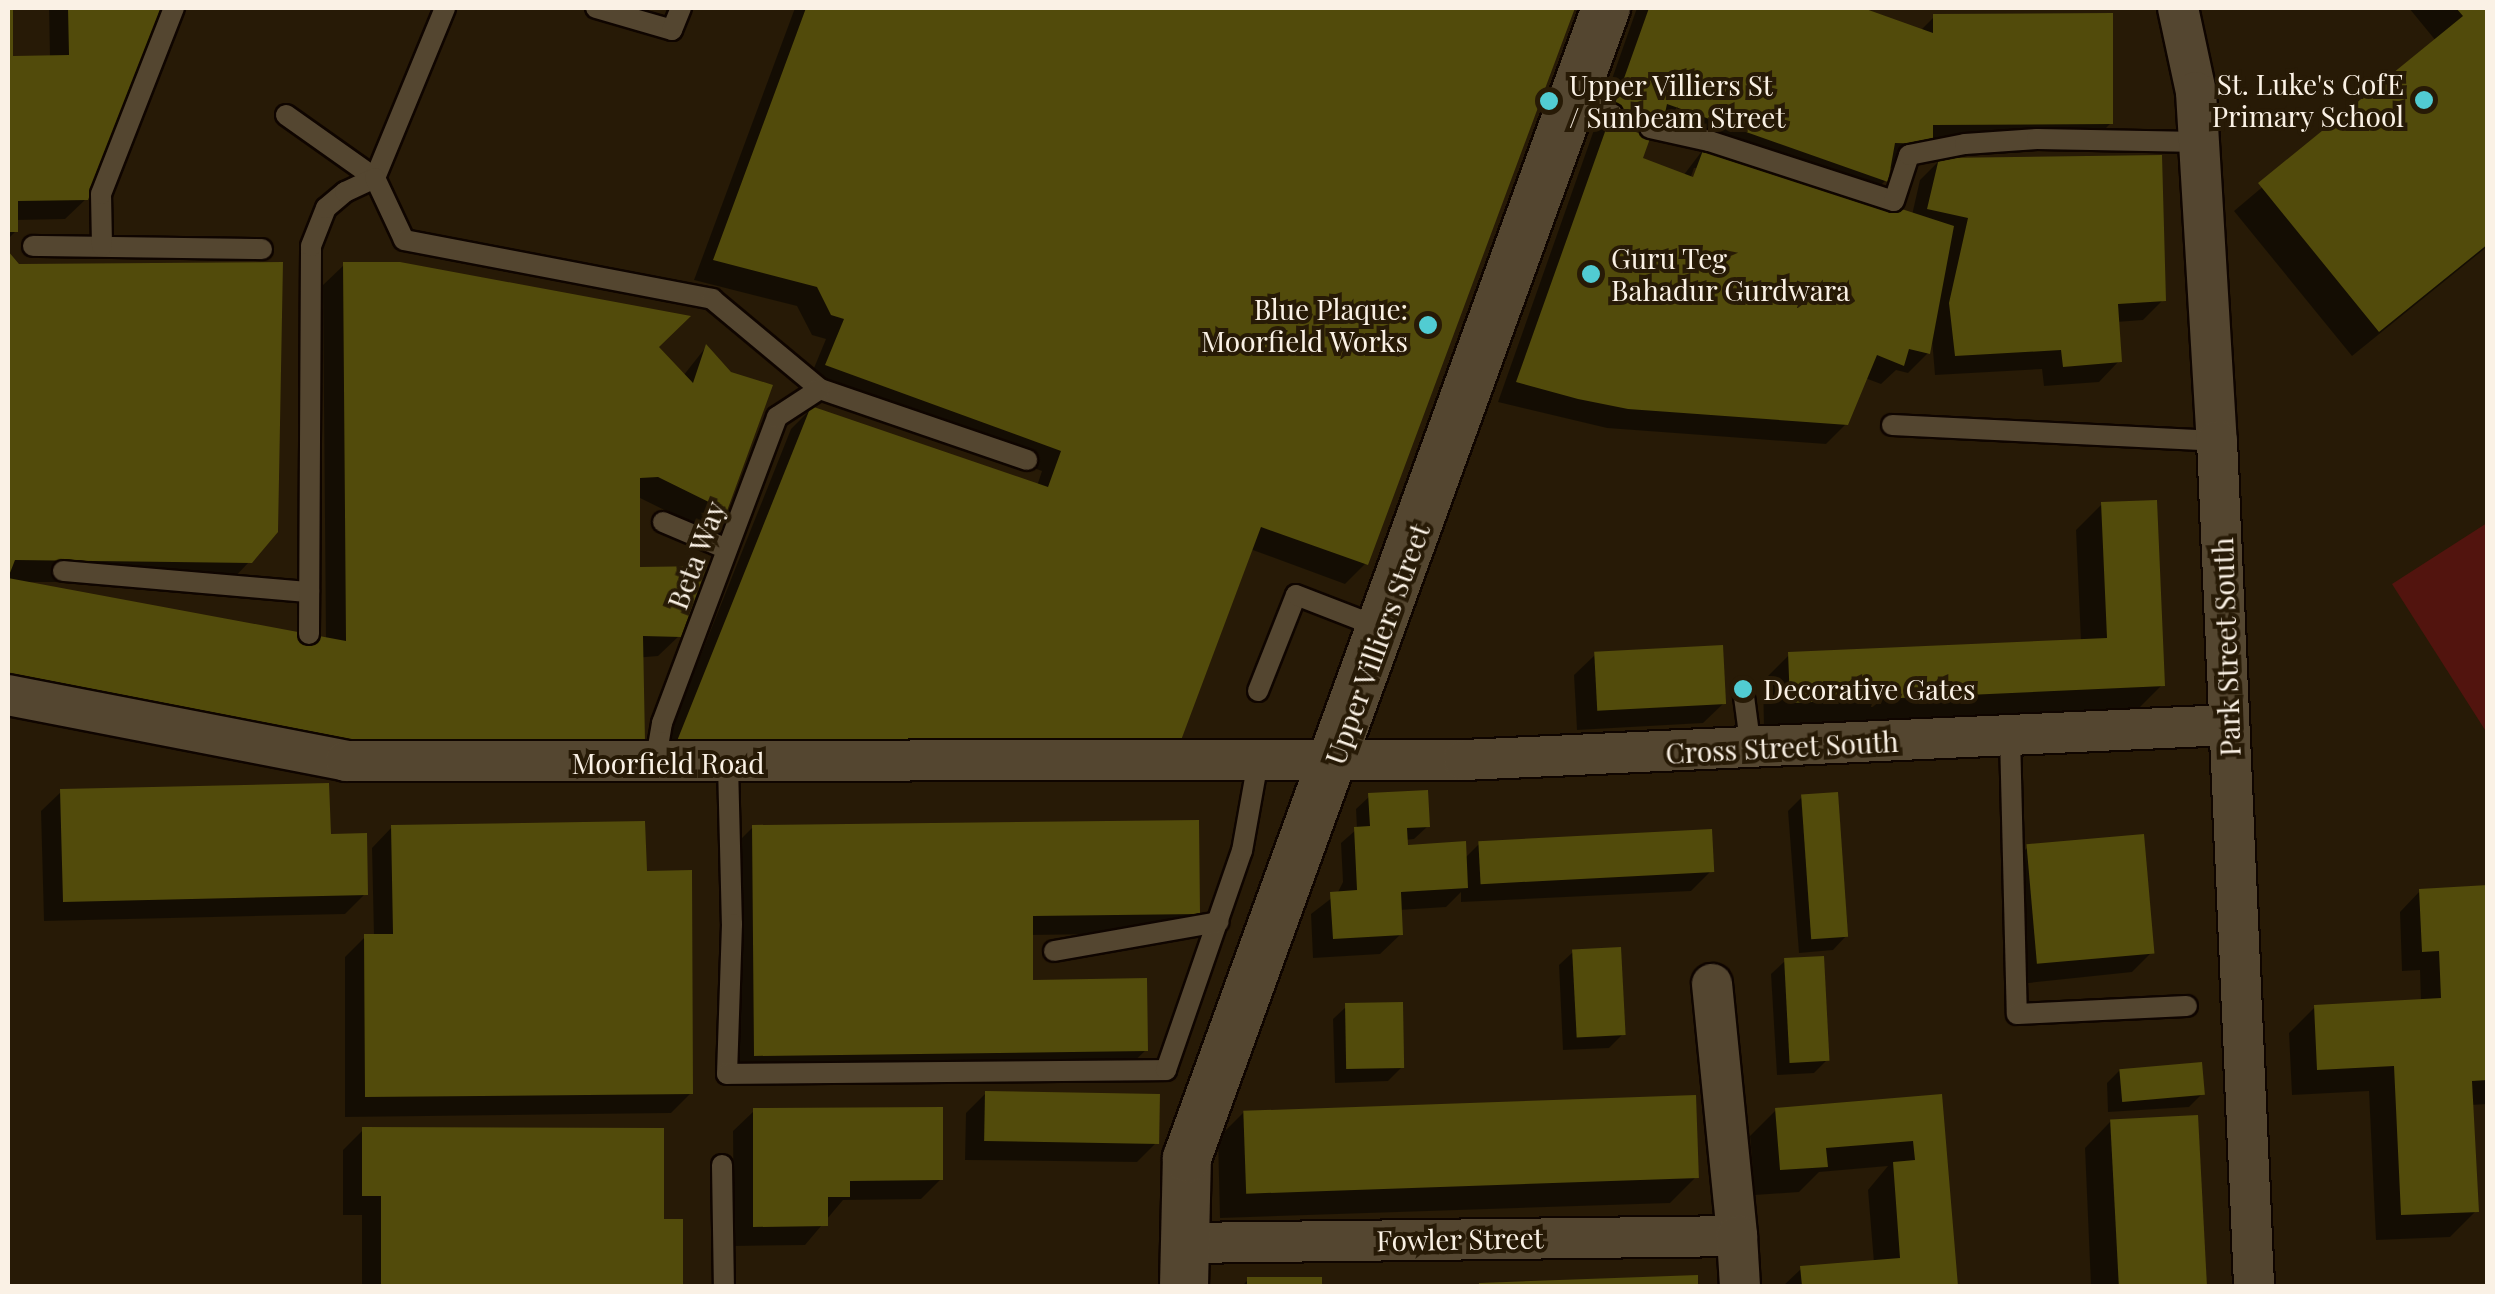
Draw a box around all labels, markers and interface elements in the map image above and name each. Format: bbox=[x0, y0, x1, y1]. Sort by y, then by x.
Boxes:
place label: St. Luke's CofE Primary School bbox=[2211, 67, 2404, 133]
place label: Upper Villiers St / Sunbeam Street bbox=[1569, 68, 1785, 134]
marker: St. Luke's CofE Primary School bbox=[2413, 89, 2435, 111]
marker: Upper Villiers St / Sunbeam Street bbox=[1538, 90, 1560, 112]
place label: Guru Teg Bahadur Gurdwara bbox=[1611, 241, 1851, 307]
marker: Guru Teg Bahadur Gurdwara bbox=[1580, 263, 1602, 285]
place label: Blue Plaque: Moorfield Works bbox=[1200, 292, 1408, 358]
marker: Blue Plaque: Moorfield Works bbox=[1417, 314, 1439, 336]
street label: Beta Way bbox=[660, 496, 732, 614]
street label: Upper Villiers Street bbox=[1318, 518, 1436, 770]
street label: Park Street South bbox=[2205, 537, 2247, 757]
place label: Decorative Gates bbox=[1763, 672, 1976, 706]
marker: Decorative Gates bbox=[1732, 678, 1754, 700]
street label: Cross Street South bbox=[1664, 724, 1900, 770]
street label: Moorfield Road bbox=[571, 746, 765, 780]
street label: Fowler Street bbox=[1376, 1221, 1544, 1257]

